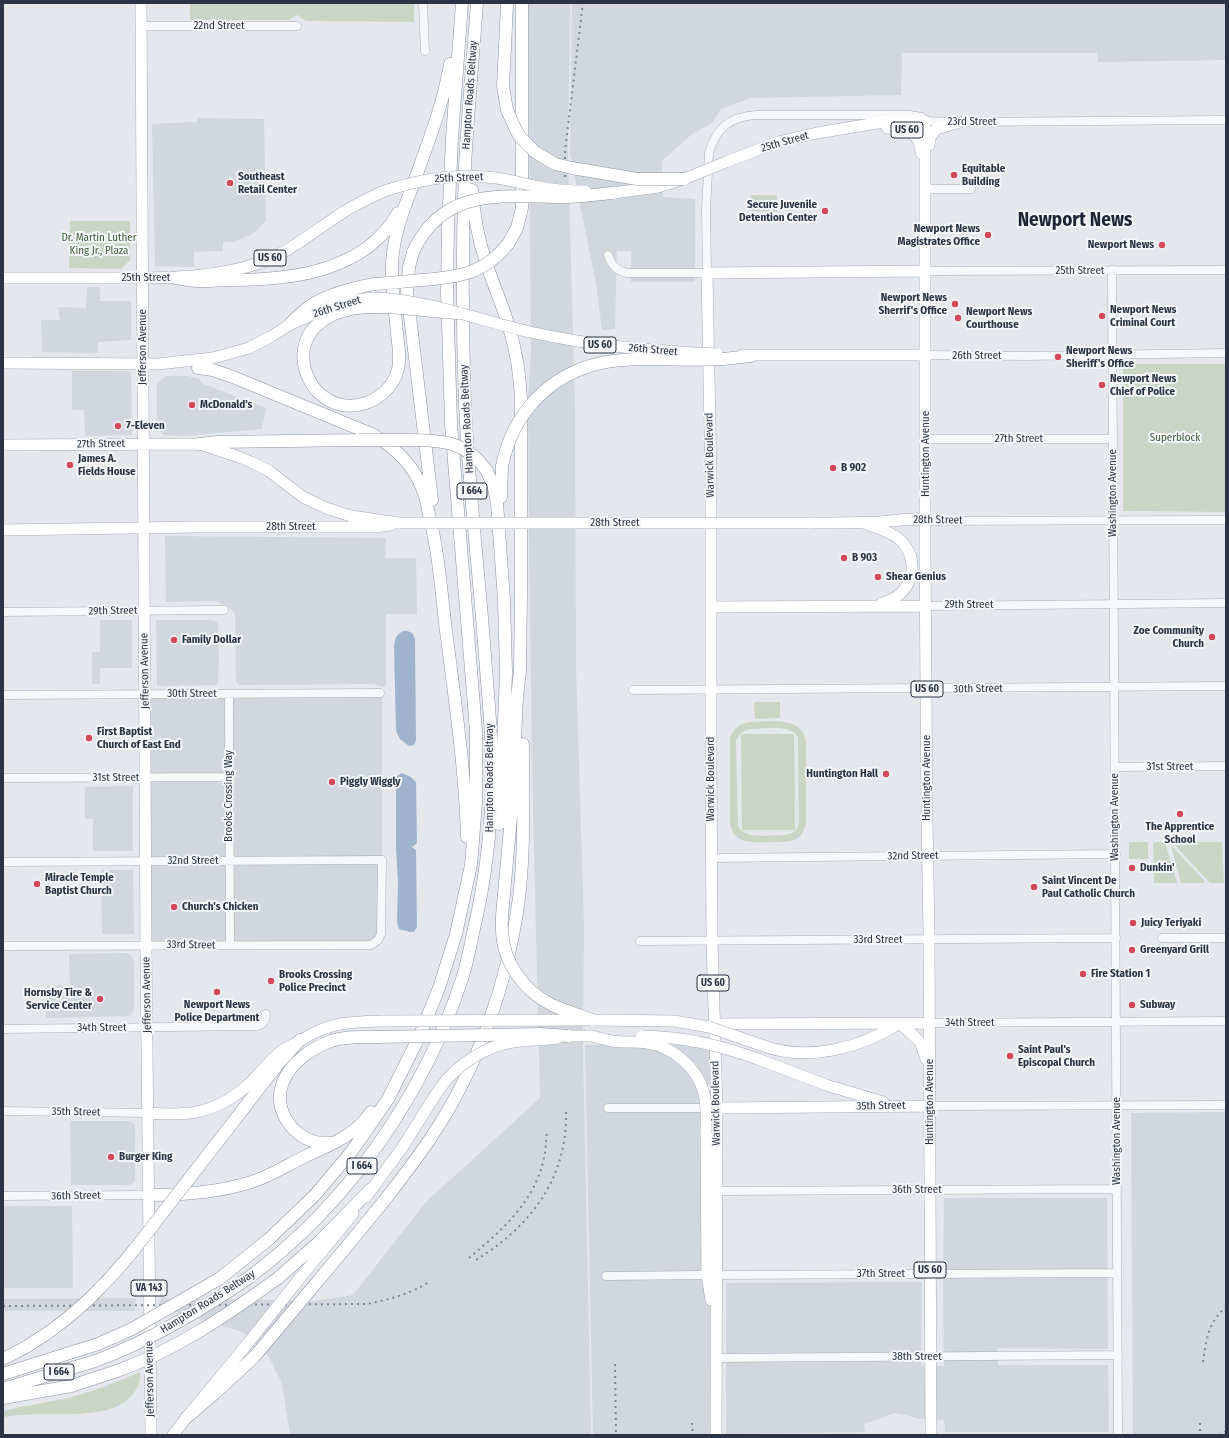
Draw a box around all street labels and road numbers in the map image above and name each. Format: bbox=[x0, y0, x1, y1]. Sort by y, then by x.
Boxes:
street label: 22nd Street bbox=[193, 19, 245, 33]
street label: Hampton Roads Beltway bbox=[460, 40, 480, 150]
street label: 23rd Street bbox=[948, 115, 996, 129]
road number: US 60 bbox=[891, 122, 923, 138]
street label: 25th Street bbox=[760, 129, 810, 155]
street label: 25th Street bbox=[434, 171, 484, 185]
road number: US 60 bbox=[254, 250, 286, 266]
street label: 25th Street bbox=[1056, 264, 1104, 278]
street label: 25th Street bbox=[122, 271, 170, 285]
street label: 26th Street bbox=[311, 293, 363, 321]
street label: Jefferson Avenue bbox=[136, 309, 150, 385]
road number: US 60 bbox=[584, 337, 616, 353]
street label: 26th Street bbox=[628, 341, 678, 359]
street label: 26th Street bbox=[952, 349, 1002, 363]
street label: Hampton Roads Beltway bbox=[458, 364, 476, 474]
street label: Huntington Avenue bbox=[919, 411, 933, 497]
street label: Warwick Boulevard bbox=[703, 412, 717, 498]
street label: 27th Street bbox=[995, 432, 1043, 446]
street label: 27th Street bbox=[77, 437, 125, 451]
street label: Washington Avenue bbox=[1106, 449, 1120, 537]
road number: I 664 bbox=[457, 483, 487, 499]
street label: 28th Street bbox=[913, 513, 963, 527]
street label: 28th Street bbox=[590, 516, 640, 530]
street label: 28th Street bbox=[266, 520, 316, 534]
street label: 29th Street bbox=[944, 598, 994, 612]
street label: 29th Street bbox=[88, 604, 138, 618]
street label: Jefferson Avenue bbox=[138, 633, 152, 709]
road number: US 60 bbox=[911, 681, 943, 697]
street label: 30th Street bbox=[953, 682, 1003, 696]
street label: 30th Street bbox=[167, 687, 217, 701]
street label: Hampton Roads Beltway bbox=[483, 723, 497, 833]
street label: Huntington Avenue bbox=[920, 735, 934, 821]
street label: Warwick Boulevard bbox=[704, 737, 718, 821]
street label: Brooks Crossing Way bbox=[222, 750, 236, 842]
street label: 31st Street bbox=[1147, 760, 1193, 774]
street label: 31st Street bbox=[93, 771, 139, 785]
street label: Washington Avenue bbox=[1108, 773, 1122, 861]
street label: 32nd Street bbox=[887, 849, 939, 863]
street label: 32nd Street bbox=[167, 854, 219, 868]
street label: 33rd Street bbox=[854, 933, 902, 947]
street label: 33rd Street bbox=[166, 938, 216, 952]
street label: Jefferson Avenue bbox=[140, 957, 154, 1033]
road number: US 60 bbox=[697, 975, 729, 991]
street label: 34th Street bbox=[945, 1016, 995, 1030]
street label: 34th Street bbox=[77, 1021, 127, 1035]
street label: Huntington Avenue bbox=[923, 1059, 937, 1145]
street label: Warwick Boulevard bbox=[709, 1060, 723, 1146]
street label: Washington Avenue bbox=[1110, 1097, 1124, 1185]
street label: 35th Street bbox=[856, 1099, 906, 1113]
street label: 35th Street bbox=[51, 1105, 101, 1119]
road number: I 664 bbox=[347, 1158, 377, 1174]
street label: 36th Street bbox=[892, 1183, 942, 1197]
street label: 36th Street bbox=[51, 1189, 101, 1203]
road number: US 60 bbox=[914, 1262, 946, 1278]
street label: Hampton Roads Beltway bbox=[158, 1267, 258, 1337]
street label: 37th Street bbox=[857, 1267, 905, 1281]
road number: VA 143 bbox=[131, 1280, 167, 1296]
street label: Jefferson Avenue bbox=[143, 1341, 157, 1417]
street label: 38th Street bbox=[892, 1350, 942, 1364]
road number: I 664 bbox=[44, 1364, 74, 1380]

